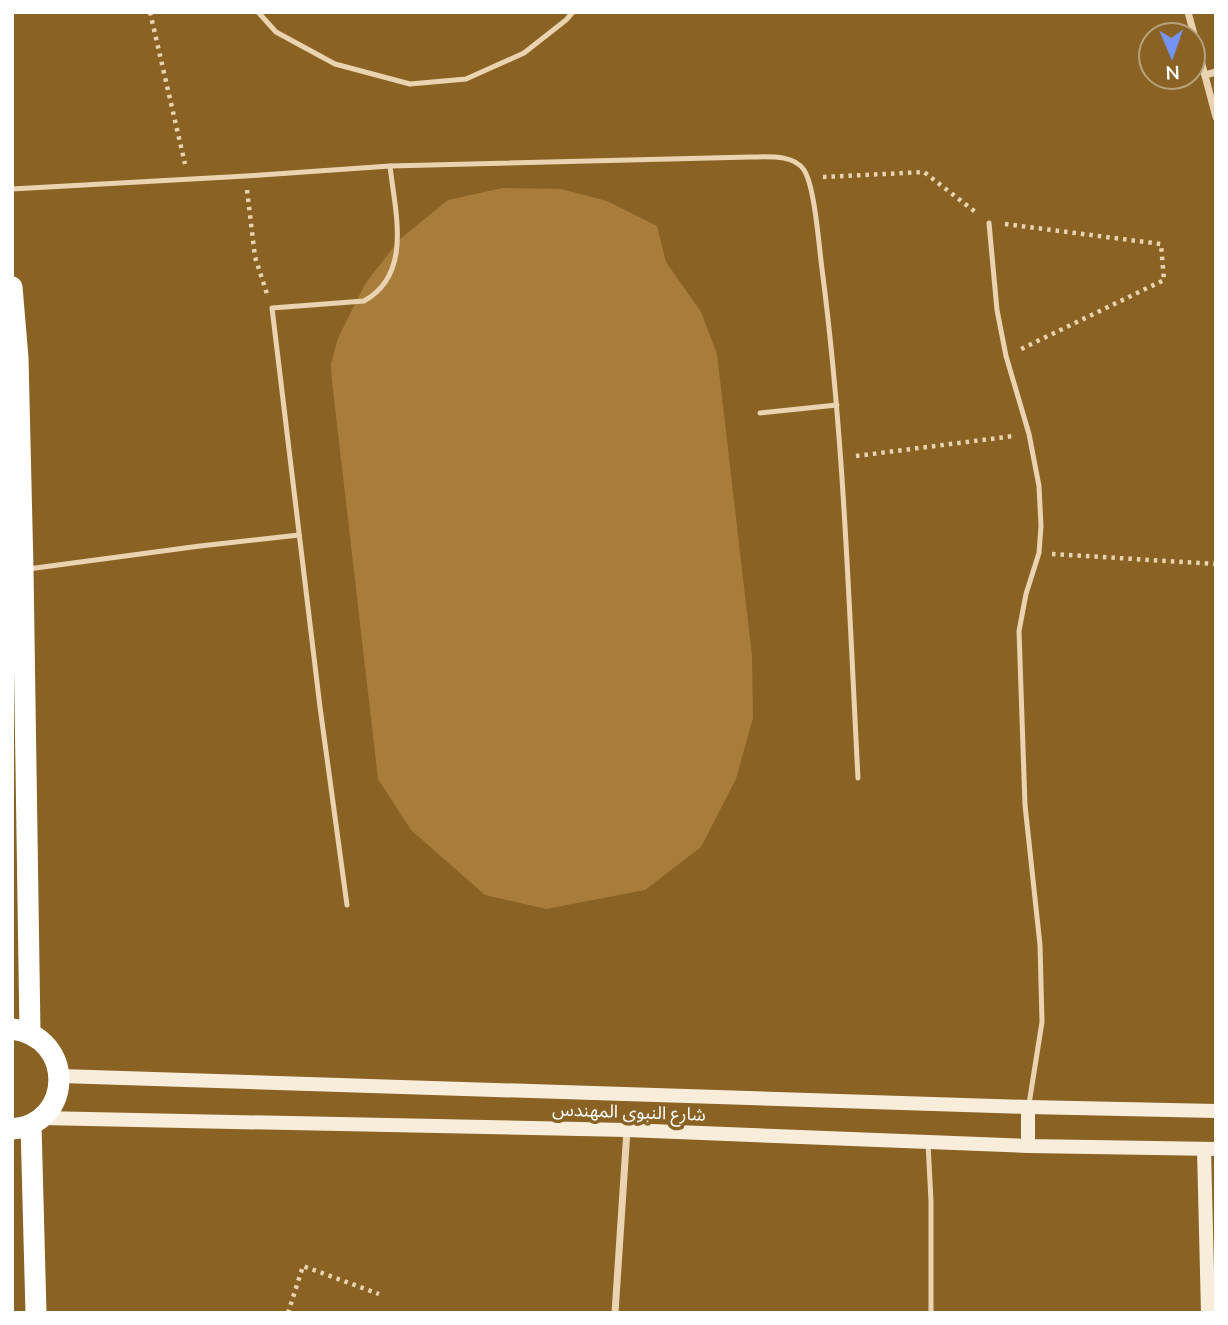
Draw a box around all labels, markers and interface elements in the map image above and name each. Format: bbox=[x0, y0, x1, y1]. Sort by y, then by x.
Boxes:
north arrow bbox=[1137, 21, 1207, 91]
text: N bbox=[1165, 59, 1180, 85]
street label: شارع النبوى المهندس bbox=[552, 1097, 706, 1129]

